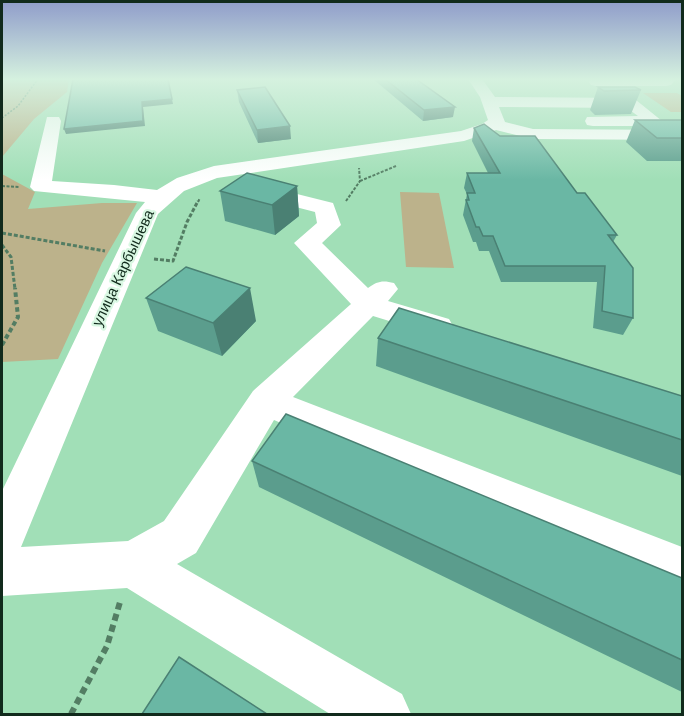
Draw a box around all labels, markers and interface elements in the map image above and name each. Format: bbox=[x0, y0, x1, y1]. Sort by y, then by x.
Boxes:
street label: улица Карбышева bbox=[87, 206, 159, 330]

